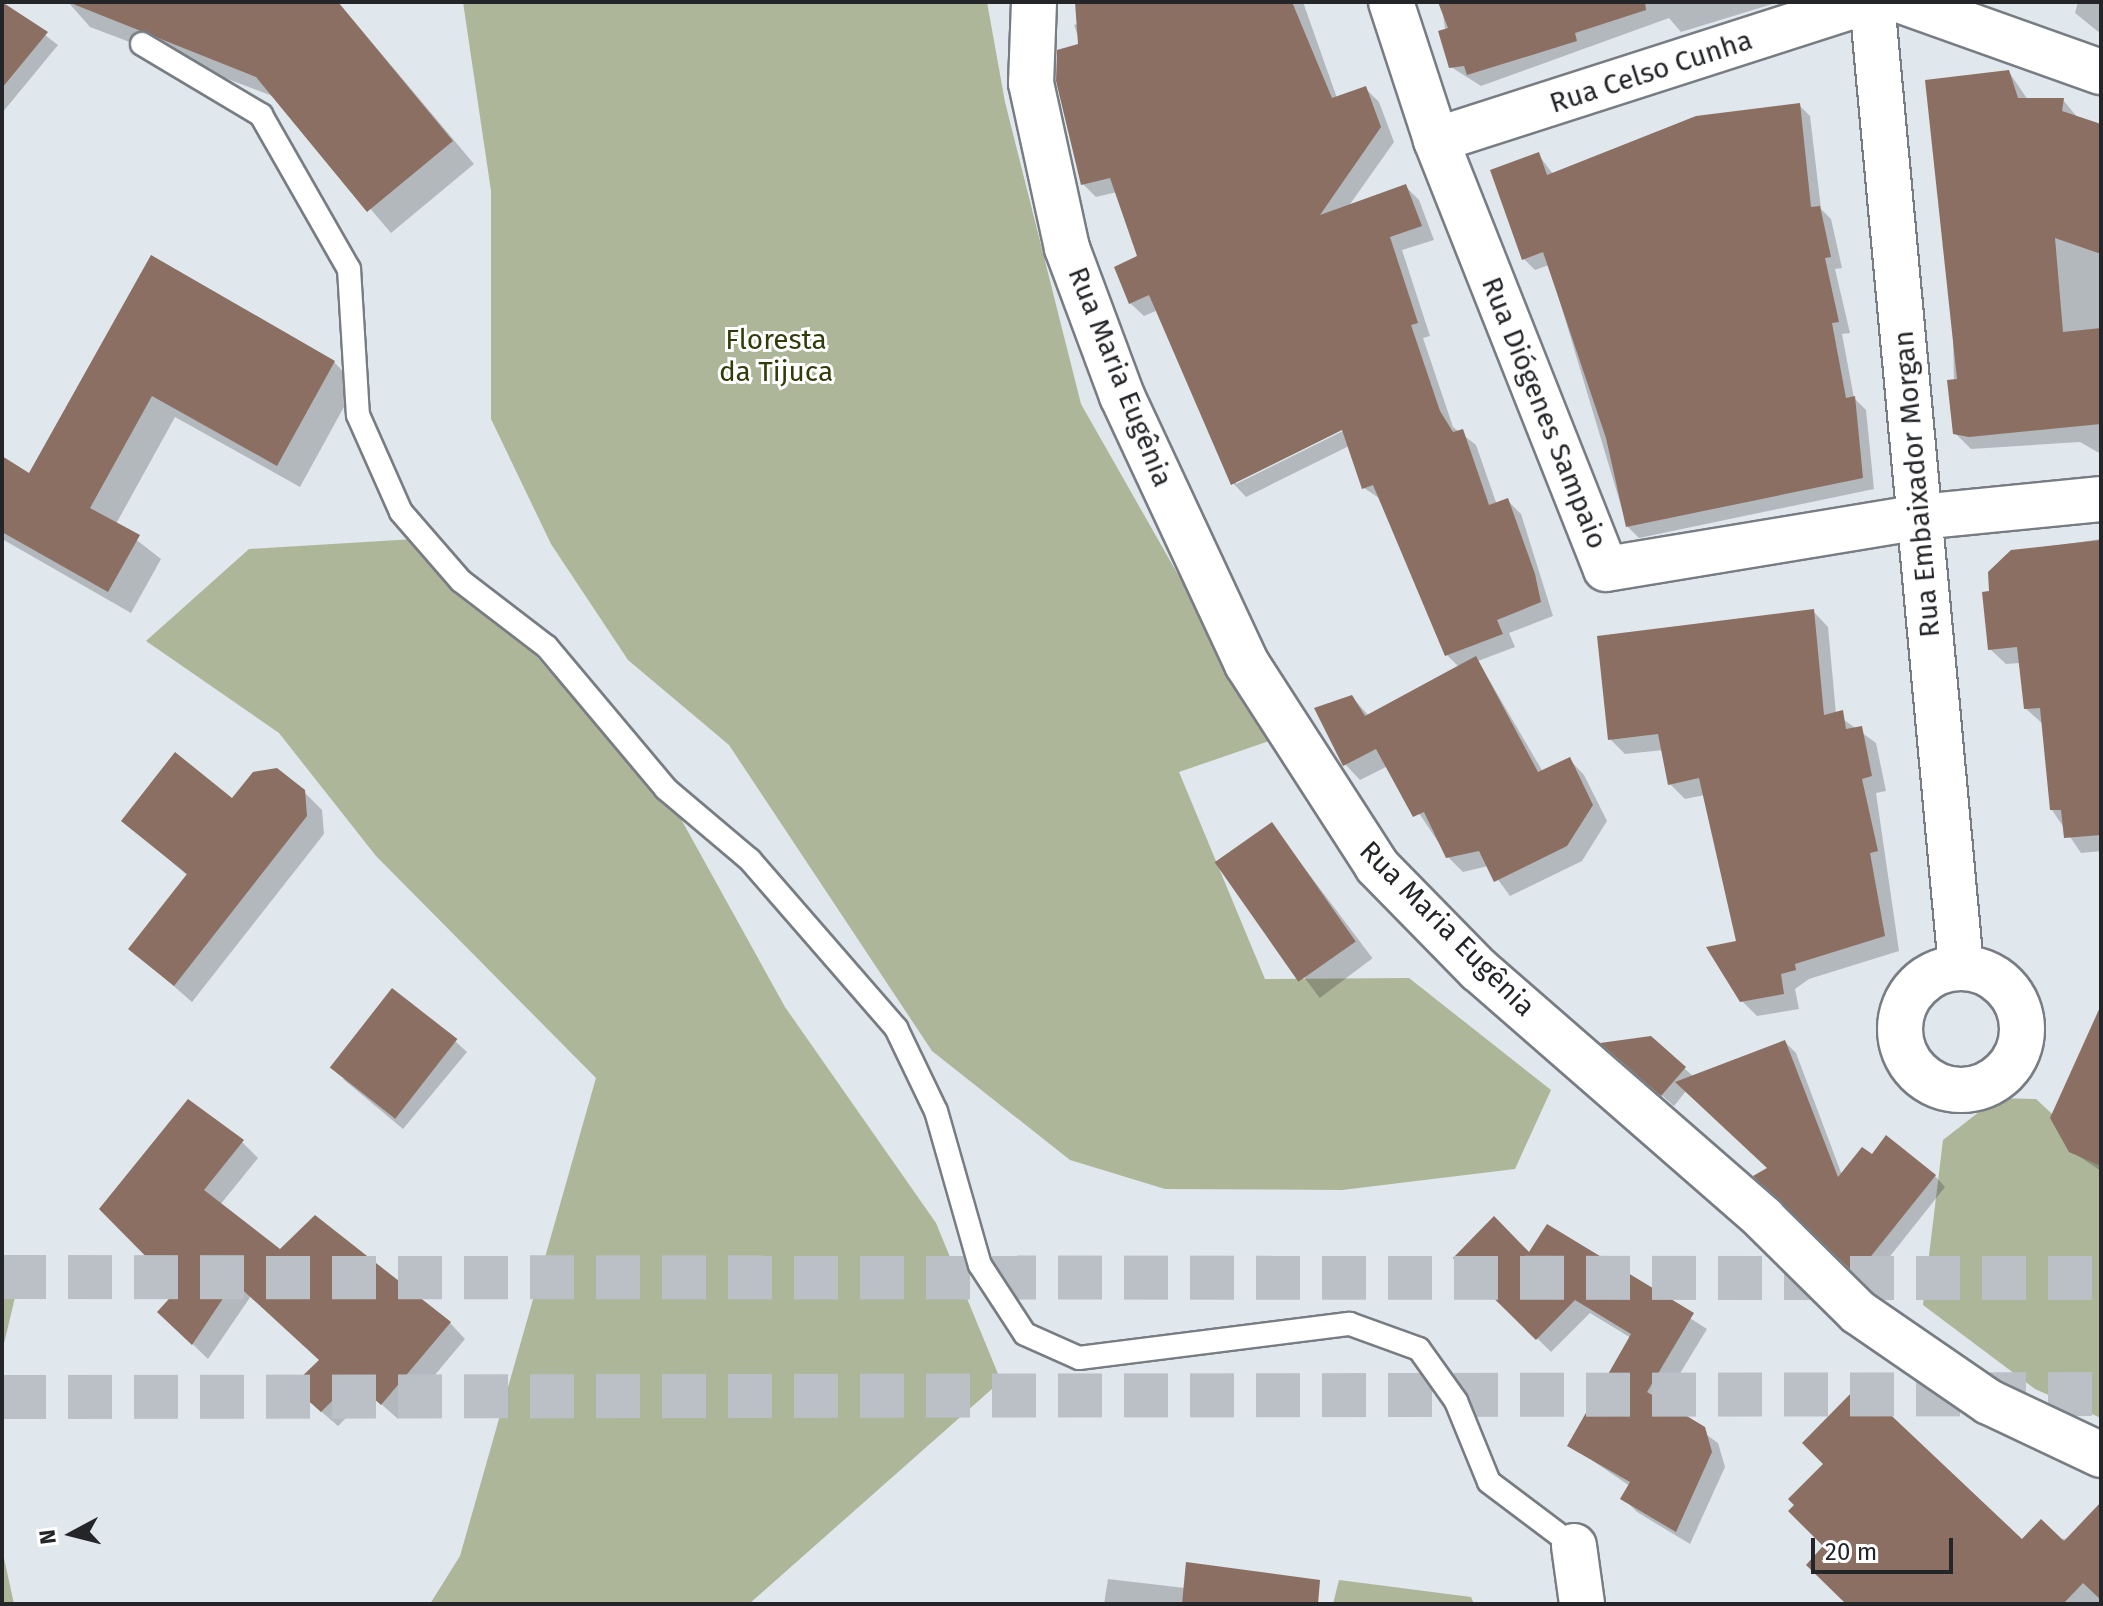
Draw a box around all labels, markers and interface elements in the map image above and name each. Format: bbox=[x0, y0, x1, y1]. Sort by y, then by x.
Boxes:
street label: Rua Celso Cunha bbox=[1546, 23, 1756, 121]
street label: Rua Maria Eugênia bbox=[1061, 262, 1179, 492]
street label: Rua Diógenes Sampaio bbox=[1474, 272, 1614, 554]
park label: Floresta da Tijuca bbox=[719, 323, 833, 389]
street label: Rua Embaixador Morgan bbox=[1887, 329, 1947, 639]
street label: Rua Maria Eugênia bbox=[1352, 834, 1542, 1024]
north arrow bbox=[32, 1494, 112, 1574]
scale bar bbox=[1815, 1522, 1957, 1572]
text: N bbox=[33, 1528, 62, 1546]
text: 20 m bbox=[1825, 1538, 1877, 1566]

